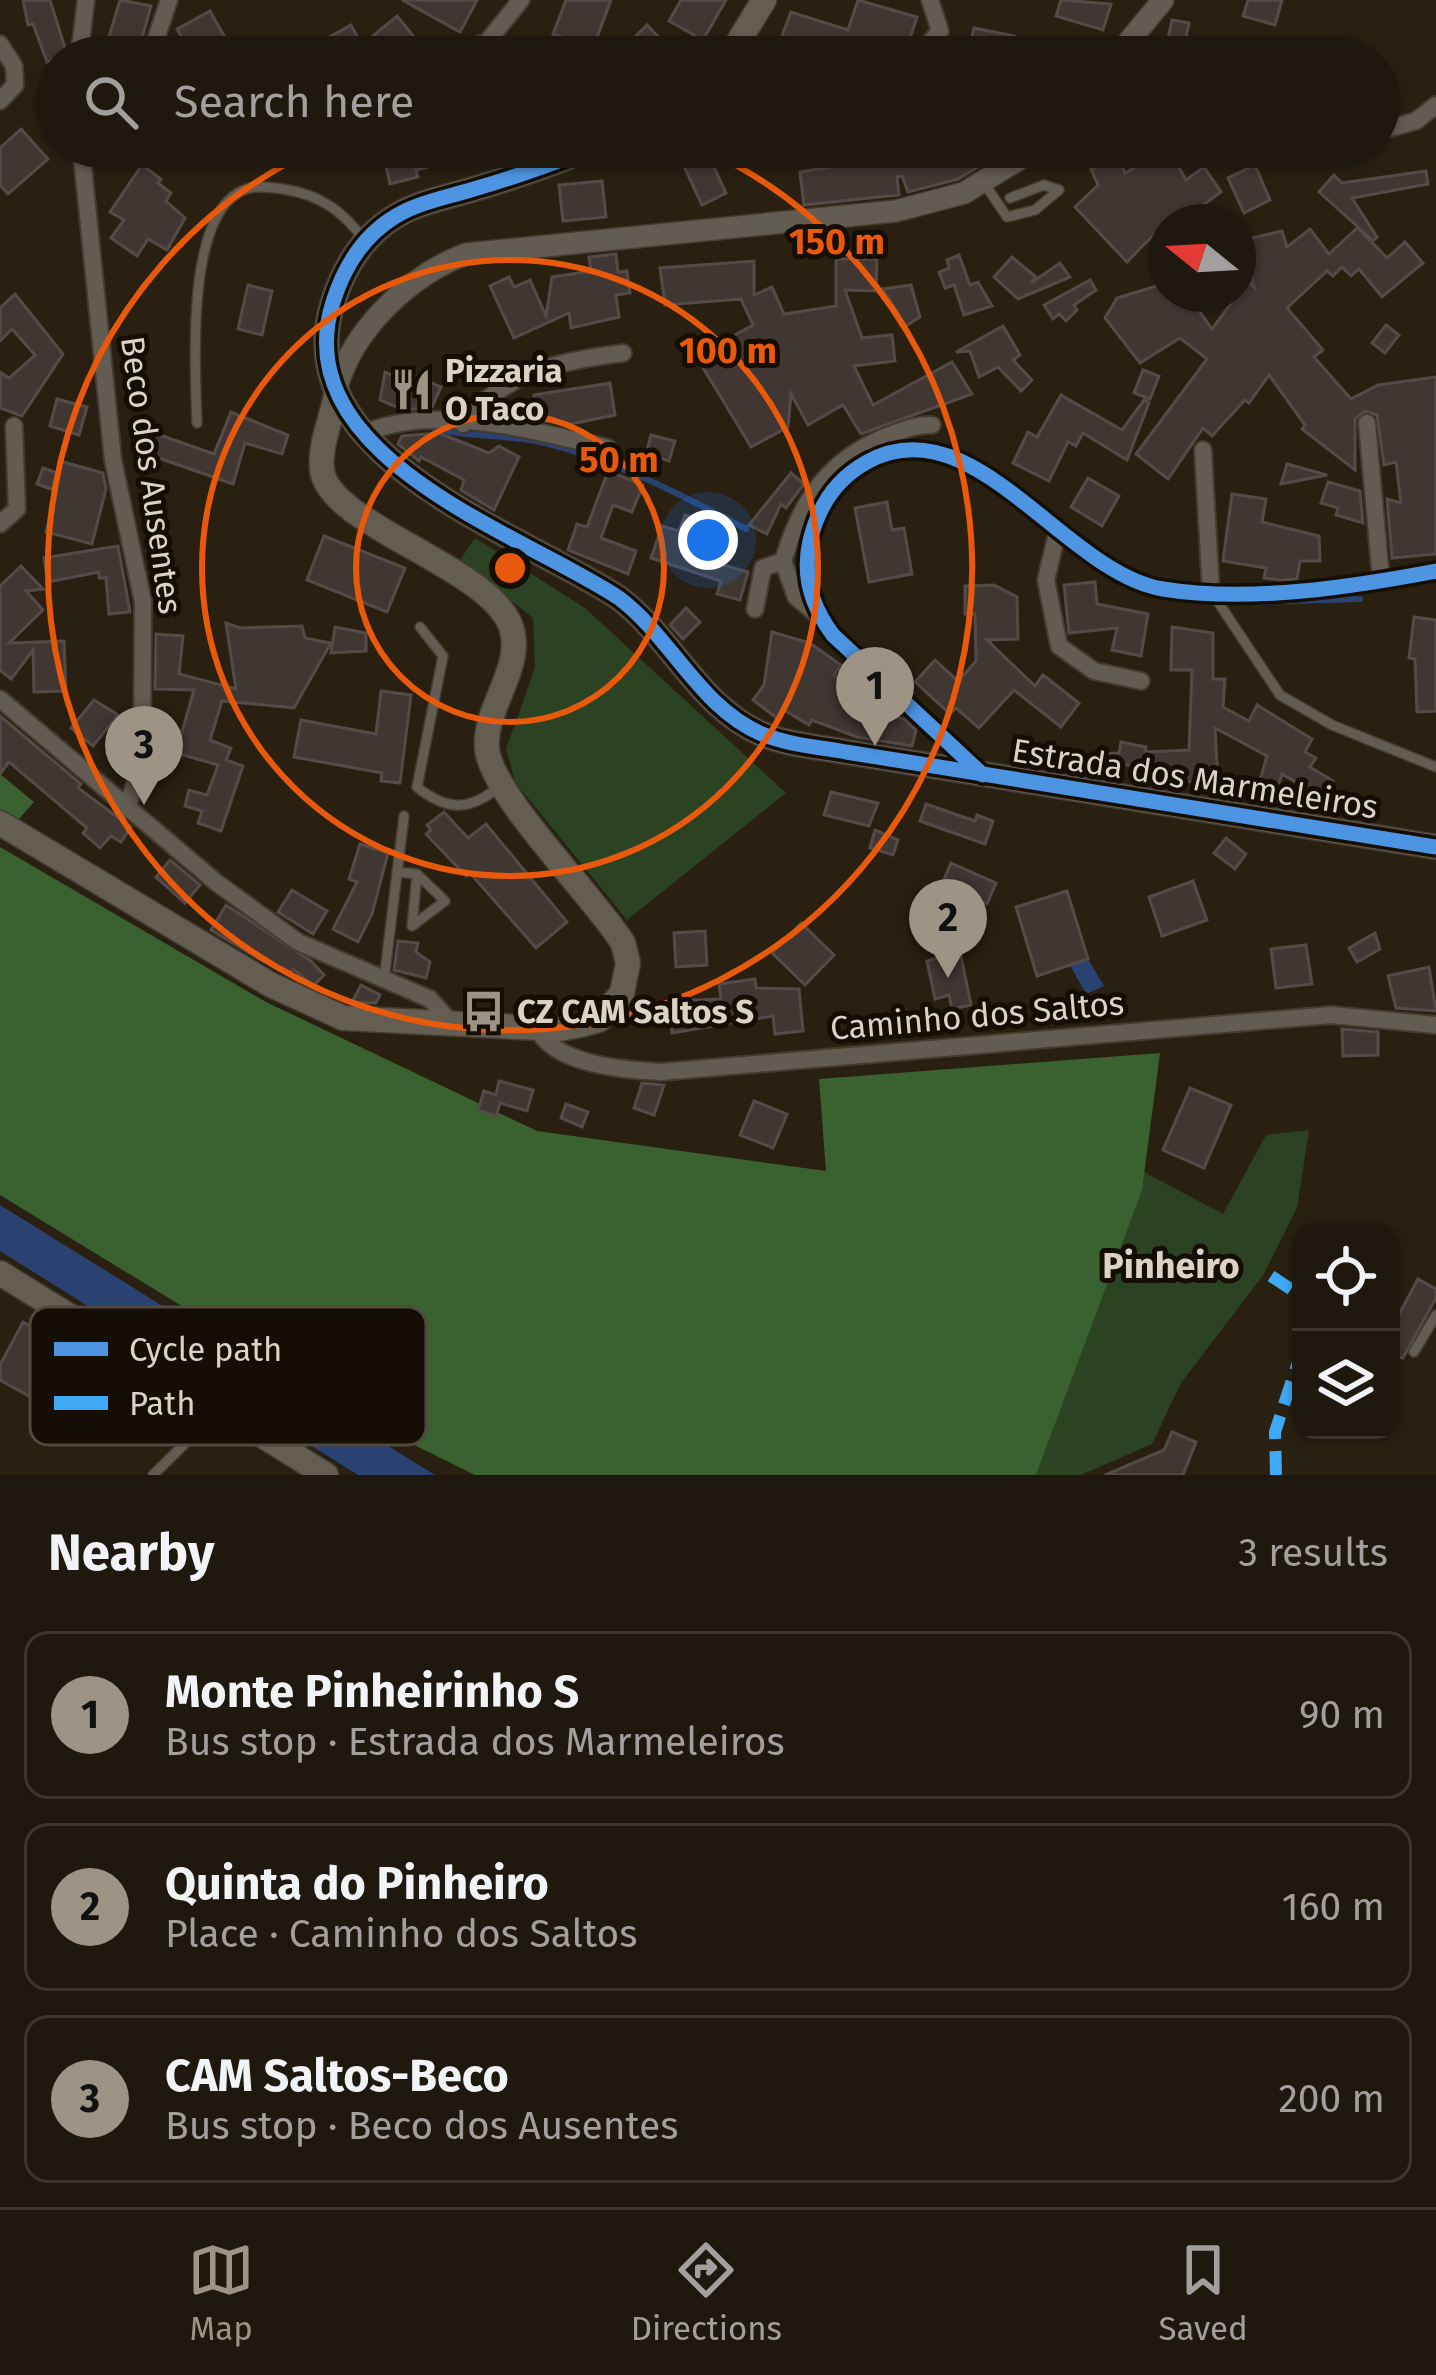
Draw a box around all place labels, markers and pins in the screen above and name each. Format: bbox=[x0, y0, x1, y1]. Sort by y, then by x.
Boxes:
place label: Pizzaria O Taco bbox=[445, 351, 563, 429]
restaurant icon: Pizzaria O Taco bbox=[388, 366, 434, 412]
centre of rings bbox=[489, 547, 531, 589]
pin: 1 bbox=[836, 647, 914, 746]
pin: 3 bbox=[105, 706, 183, 805]
pin: 2 bbox=[909, 879, 987, 978]
bus stop icon: CZ CAM Saltos S bbox=[460, 988, 506, 1034]
place label: CZ CAM Saltos S bbox=[517, 992, 754, 1032]

